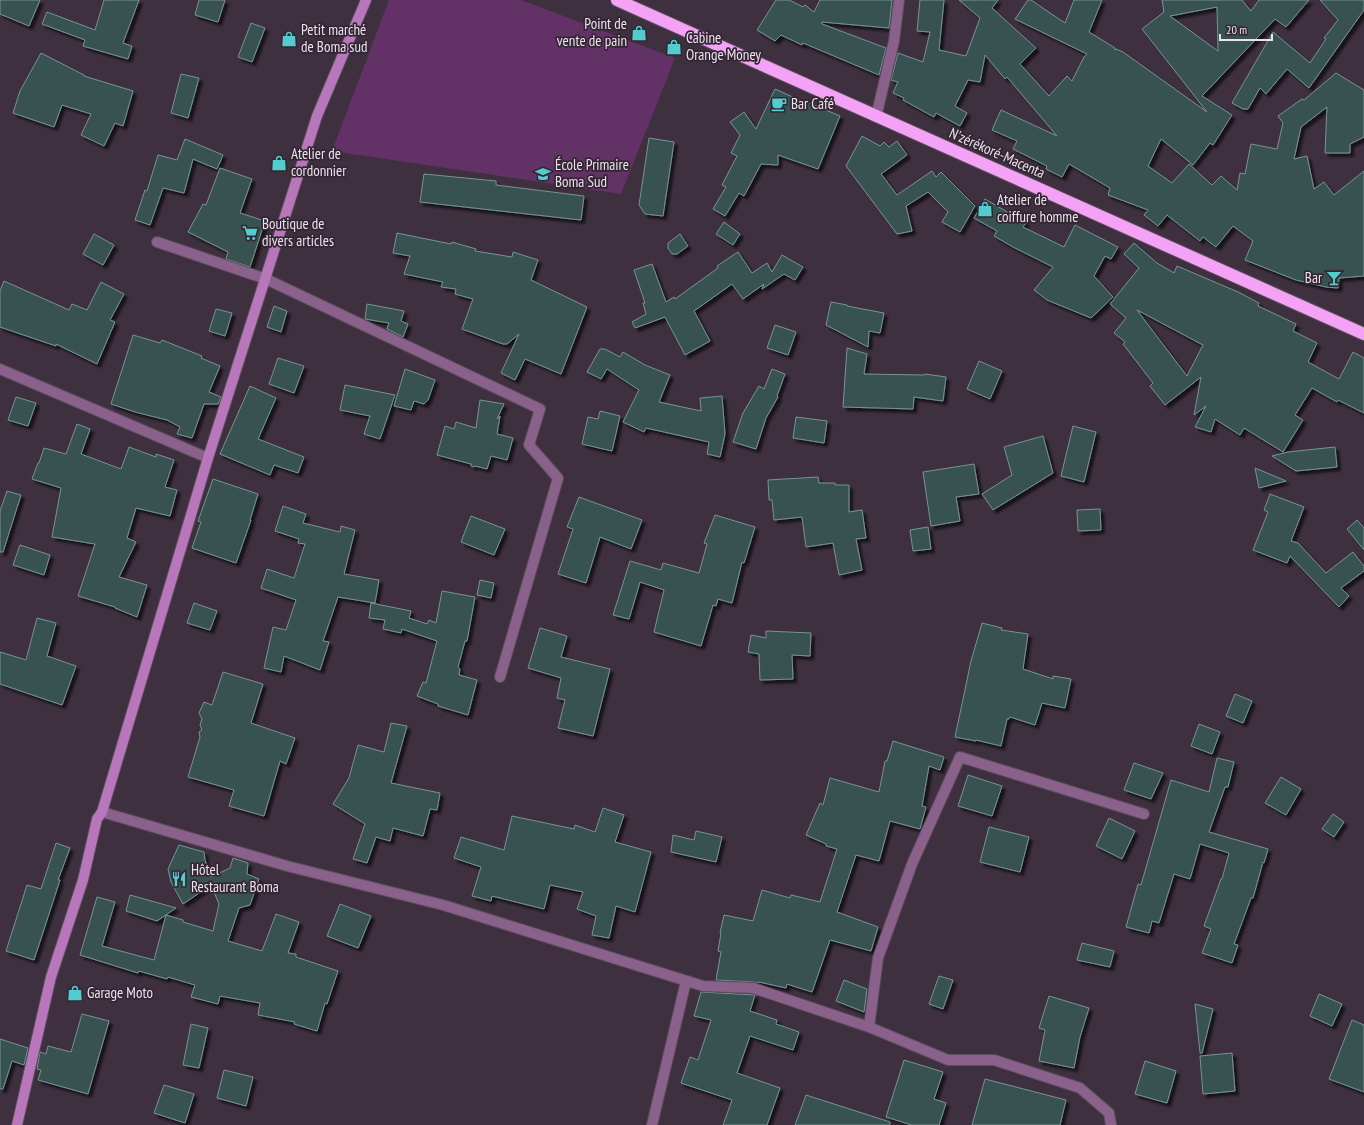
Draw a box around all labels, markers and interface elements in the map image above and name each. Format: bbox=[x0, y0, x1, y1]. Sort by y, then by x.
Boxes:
place label: Point de vente de pain bbox=[557, 14, 627, 50]
scale bar bbox=[1220, 16, 1272, 42]
place label: Petit marché de Boma sud bbox=[301, 20, 367, 56]
text: 20 m bbox=[1226, 22, 1247, 37]
shop icon: Point de vente de pain bbox=[630, 24, 648, 42]
place label: Cabine Orange Money bbox=[686, 28, 761, 64]
shop icon: Petit marché de Boma sud bbox=[280, 30, 298, 48]
shop icon: Cabine Orange Money bbox=[665, 38, 683, 56]
place label: Bar Café bbox=[791, 94, 834, 113]
cafe icon: Bar Café bbox=[770, 95, 788, 113]
street label: N'zérékoré-Macenta bbox=[946, 123, 1048, 182]
place label: Atelier de cordonnier bbox=[291, 144, 347, 180]
shop icon: Atelier de cordonnier bbox=[270, 154, 288, 172]
place label: École Primaire Boma Sud bbox=[555, 155, 629, 191]
school or university icon: École Primaire Boma Sud bbox=[534, 165, 552, 183]
place label: Atelier de coiffure homme bbox=[997, 190, 1078, 226]
shop icon: Atelier de coiffure homme bbox=[976, 200, 994, 218]
place label: Boutique de divers articles bbox=[262, 214, 334, 250]
supermarket icon: Boutique de divers articles bbox=[241, 224, 259, 242]
place label: Bar bbox=[1305, 268, 1323, 287]
bar icon: Bar bbox=[1325, 269, 1343, 287]
place label: Hôtel Restaurant Boma bbox=[191, 860, 279, 896]
restaurant icon: Hôtel Restaurant Boma bbox=[170, 870, 188, 888]
place label: Garage Moto bbox=[87, 983, 153, 1002]
shop icon: Garage Moto bbox=[66, 984, 84, 1002]

